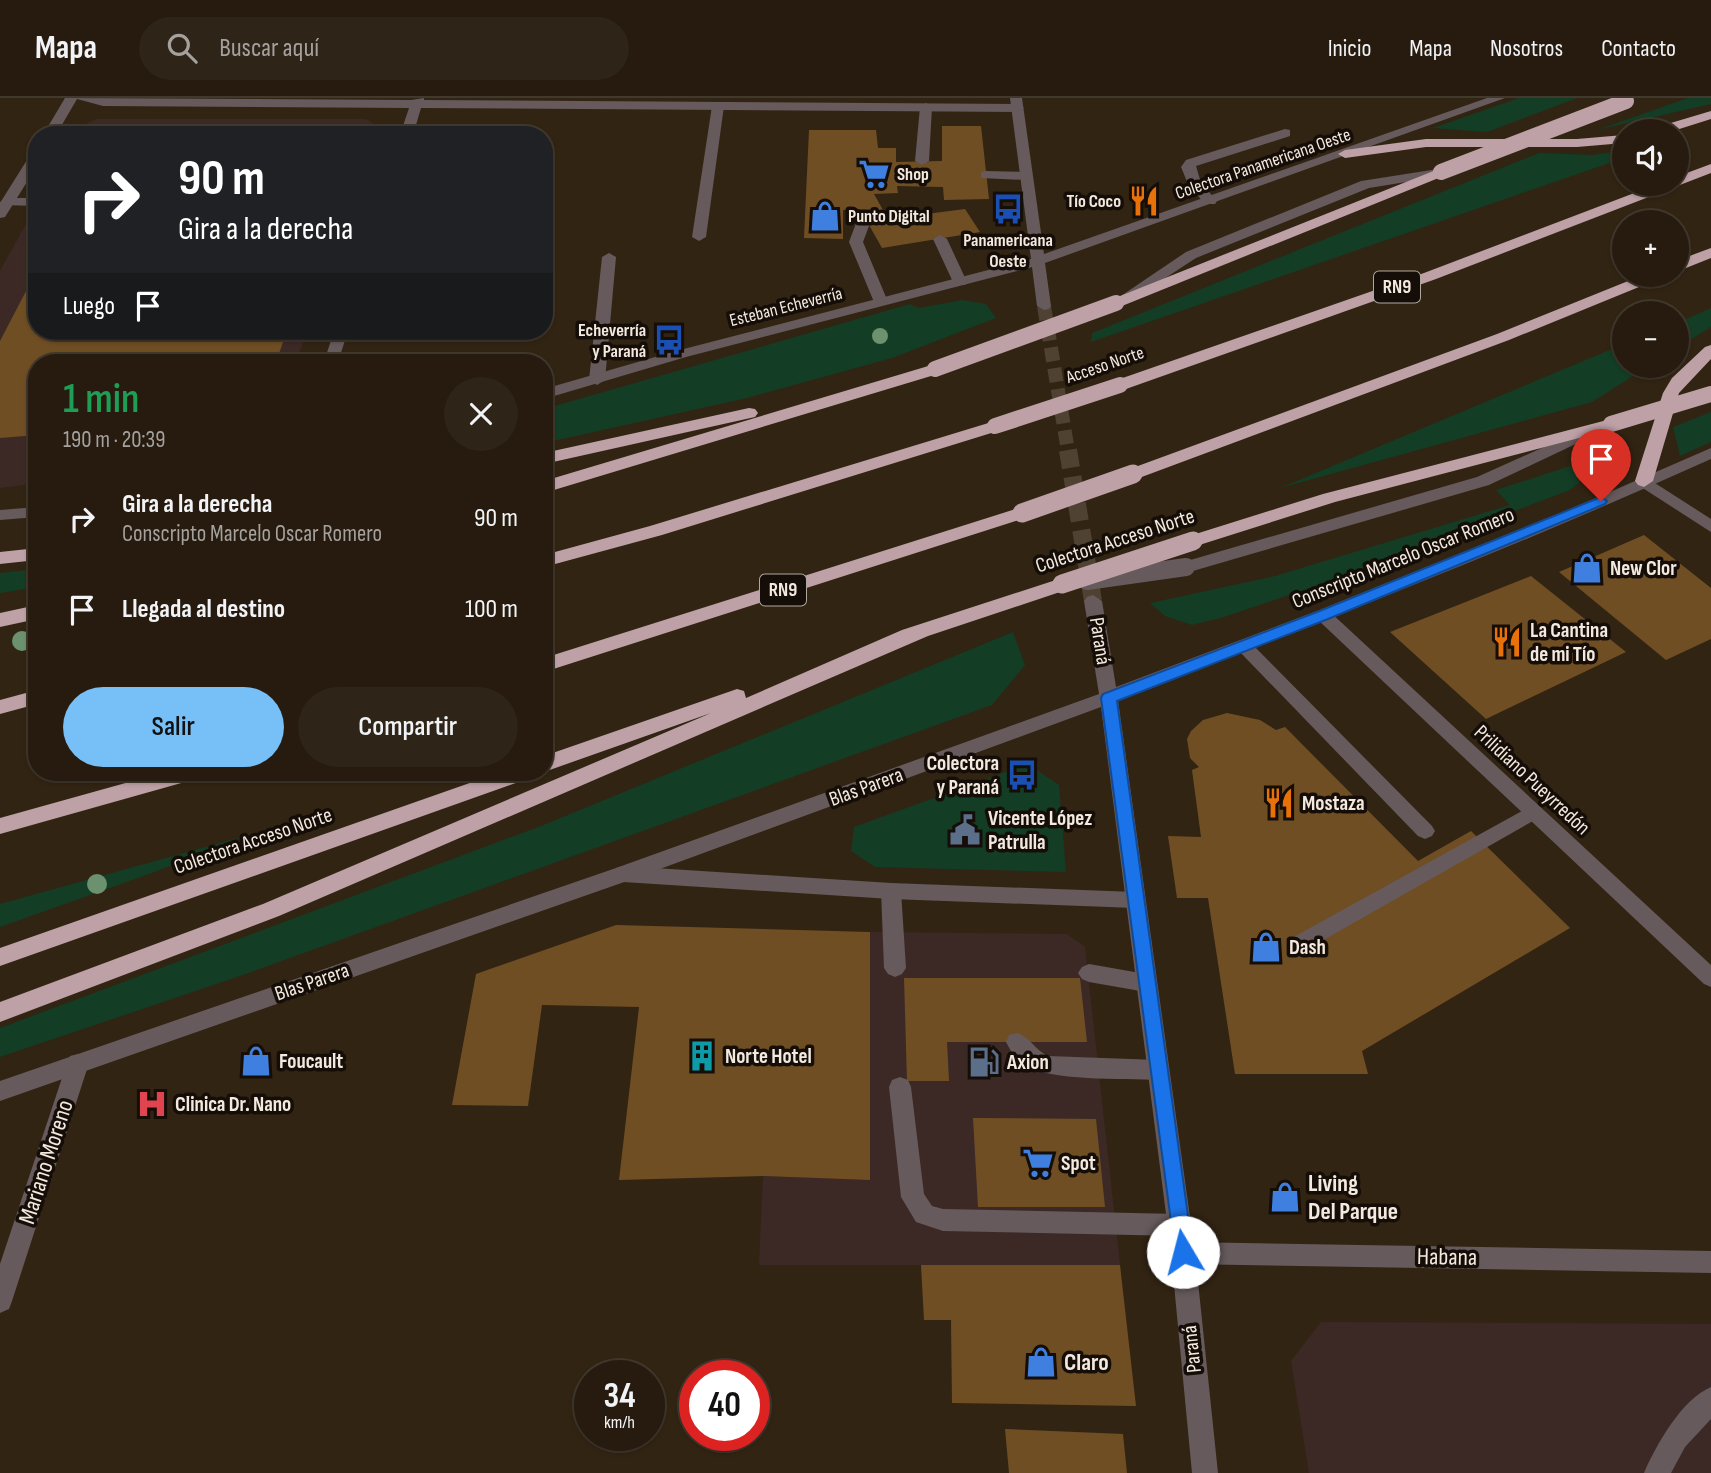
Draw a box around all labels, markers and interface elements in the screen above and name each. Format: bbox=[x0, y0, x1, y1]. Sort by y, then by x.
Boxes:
search box bbox=[139, 17, 629, 80]
text: Mapa bbox=[35, 28, 97, 68]
icon: search bbox=[163, 29, 201, 67]
text: Buscar aquí bbox=[219, 33, 319, 64]
text: Inicio bbox=[1328, 34, 1371, 63]
text: Mapa bbox=[1409, 34, 1452, 63]
text: Nosotros bbox=[1490, 34, 1563, 63]
text: Contacto bbox=[1601, 34, 1676, 63]
map controls bbox=[1612, 119, 1689, 378]
button: sound bbox=[1612, 119, 1689, 196]
street label: Colectora Panamericana Oeste bbox=[1173, 124, 1353, 204]
text: 90 m bbox=[178, 150, 265, 209]
icon: right bbox=[63, 154, 154, 245]
supermarket icon: Shop bbox=[857, 157, 891, 191]
place label: Shop bbox=[897, 164, 929, 185]
restaurant icon: Tío Coco bbox=[1127, 184, 1161, 218]
place label: Tío Coco bbox=[1067, 191, 1121, 212]
bus stop icon: Panamericana Oeste bbox=[991, 192, 1025, 226]
shop icon: Punto Digital bbox=[808, 199, 842, 233]
place label: Punto Digital bbox=[848, 206, 930, 227]
text: Gira a la derecha bbox=[178, 210, 353, 249]
button: + bbox=[1612, 210, 1689, 287]
place label: Panamericana Oeste bbox=[963, 230, 1053, 272]
road number: RN9 bbox=[1374, 272, 1420, 302]
street label: Esteban Echeverría bbox=[727, 283, 845, 331]
icon: arrive bbox=[129, 287, 167, 325]
text: Luego bbox=[63, 291, 115, 322]
button: − bbox=[1612, 301, 1689, 378]
place label: Echeverría y Paraná bbox=[578, 320, 646, 362]
bus stop icon: Echeverría y Paraná bbox=[652, 323, 686, 357]
street label: Acceso Norte bbox=[1062, 342, 1147, 388]
text: 1 min bbox=[63, 374, 139, 425]
button: close bbox=[444, 377, 518, 451]
text: 190 m · 20:39 bbox=[63, 426, 165, 454]
pin bbox=[1571, 429, 1631, 501]
icon: arrive bbox=[1582, 440, 1620, 478]
text: Gira a la derecha bbox=[122, 489, 272, 520]
icon: right bbox=[63, 500, 101, 538]
street label: Conscripto Marcelo Oscar Romero bbox=[1288, 502, 1518, 614]
text: 90 m bbox=[474, 503, 518, 534]
street label: Colectora Acceso Norte bbox=[1032, 504, 1198, 578]
text: Conscripto Marcelo Oscar Romero bbox=[122, 520, 382, 548]
shop icon: New Clor bbox=[1570, 551, 1604, 585]
place label: New Clor bbox=[1610, 556, 1677, 581]
road number: RN9 bbox=[760, 575, 806, 606]
icon: arrive bbox=[63, 591, 101, 629]
text: Llegada al destino bbox=[122, 594, 285, 625]
text: 100 m bbox=[465, 594, 518, 625]
street label: Paraná bbox=[1084, 616, 1116, 666]
place label: La Cantina de mi Tío bbox=[1530, 618, 1608, 667]
restaurant icon: La Cantina de mi Tío bbox=[1490, 625, 1524, 659]
button: Salir bbox=[63, 687, 284, 767]
button: Compartir bbox=[298, 687, 518, 767]
street label: Prilidiano Pueyrredón bbox=[1469, 720, 1595, 840]
place label: Colectora y Paraná bbox=[926, 751, 999, 800]
bus stop icon: Colectora y Paraná bbox=[1005, 758, 1039, 792]
street label: Blas Parera bbox=[826, 762, 906, 812]
restaurant icon: Mostaza bbox=[1262, 786, 1296, 820]
place label: Mostaza bbox=[1302, 791, 1365, 816]
street label: Colectora Acceso Norte bbox=[171, 802, 335, 880]
place label: Vicente López Patrulla bbox=[988, 806, 1092, 855]
public building icon: Vicente López Patrulla bbox=[948, 813, 982, 847]
shop icon: Dash bbox=[1249, 930, 1283, 964]
place label: Dash bbox=[1289, 935, 1326, 960]
street label: Blas Parera bbox=[272, 958, 352, 1006]
building icon: Norte Hotel bbox=[685, 1039, 719, 1073]
shop icon: Foucault bbox=[239, 1044, 273, 1078]
place label: Norte Hotel bbox=[725, 1044, 812, 1069]
fuel station icon: Axion bbox=[967, 1045, 1001, 1079]
place label: Foucault bbox=[279, 1049, 343, 1074]
place label: Axion bbox=[1006, 1050, 1049, 1075]
hospital icon: Clinica Dr. Nano bbox=[135, 1087, 169, 1121]
place label: Clinica Dr. Nano bbox=[175, 1092, 291, 1117]
street label: Mariano Moreno bbox=[12, 1096, 80, 1228]
supermarket icon: Spot bbox=[1021, 1146, 1055, 1180]
place label: Spot bbox=[1061, 1151, 1096, 1176]
place label: Living Del Parque bbox=[1308, 1169, 1398, 1226]
shop icon: Living Del Parque bbox=[1268, 1180, 1302, 1214]
position arrow bbox=[1146, 1215, 1220, 1289]
street label: Habana bbox=[1417, 1242, 1477, 1272]
street label: Paraná bbox=[1177, 1324, 1207, 1374]
shop icon: Claro bbox=[1024, 1345, 1058, 1379]
place label: Claro bbox=[1064, 1348, 1109, 1377]
speed limit sign: 40 bbox=[679, 1360, 770, 1451]
text: 34 bbox=[604, 1375, 636, 1418]
text: km/h bbox=[604, 1412, 635, 1433]

